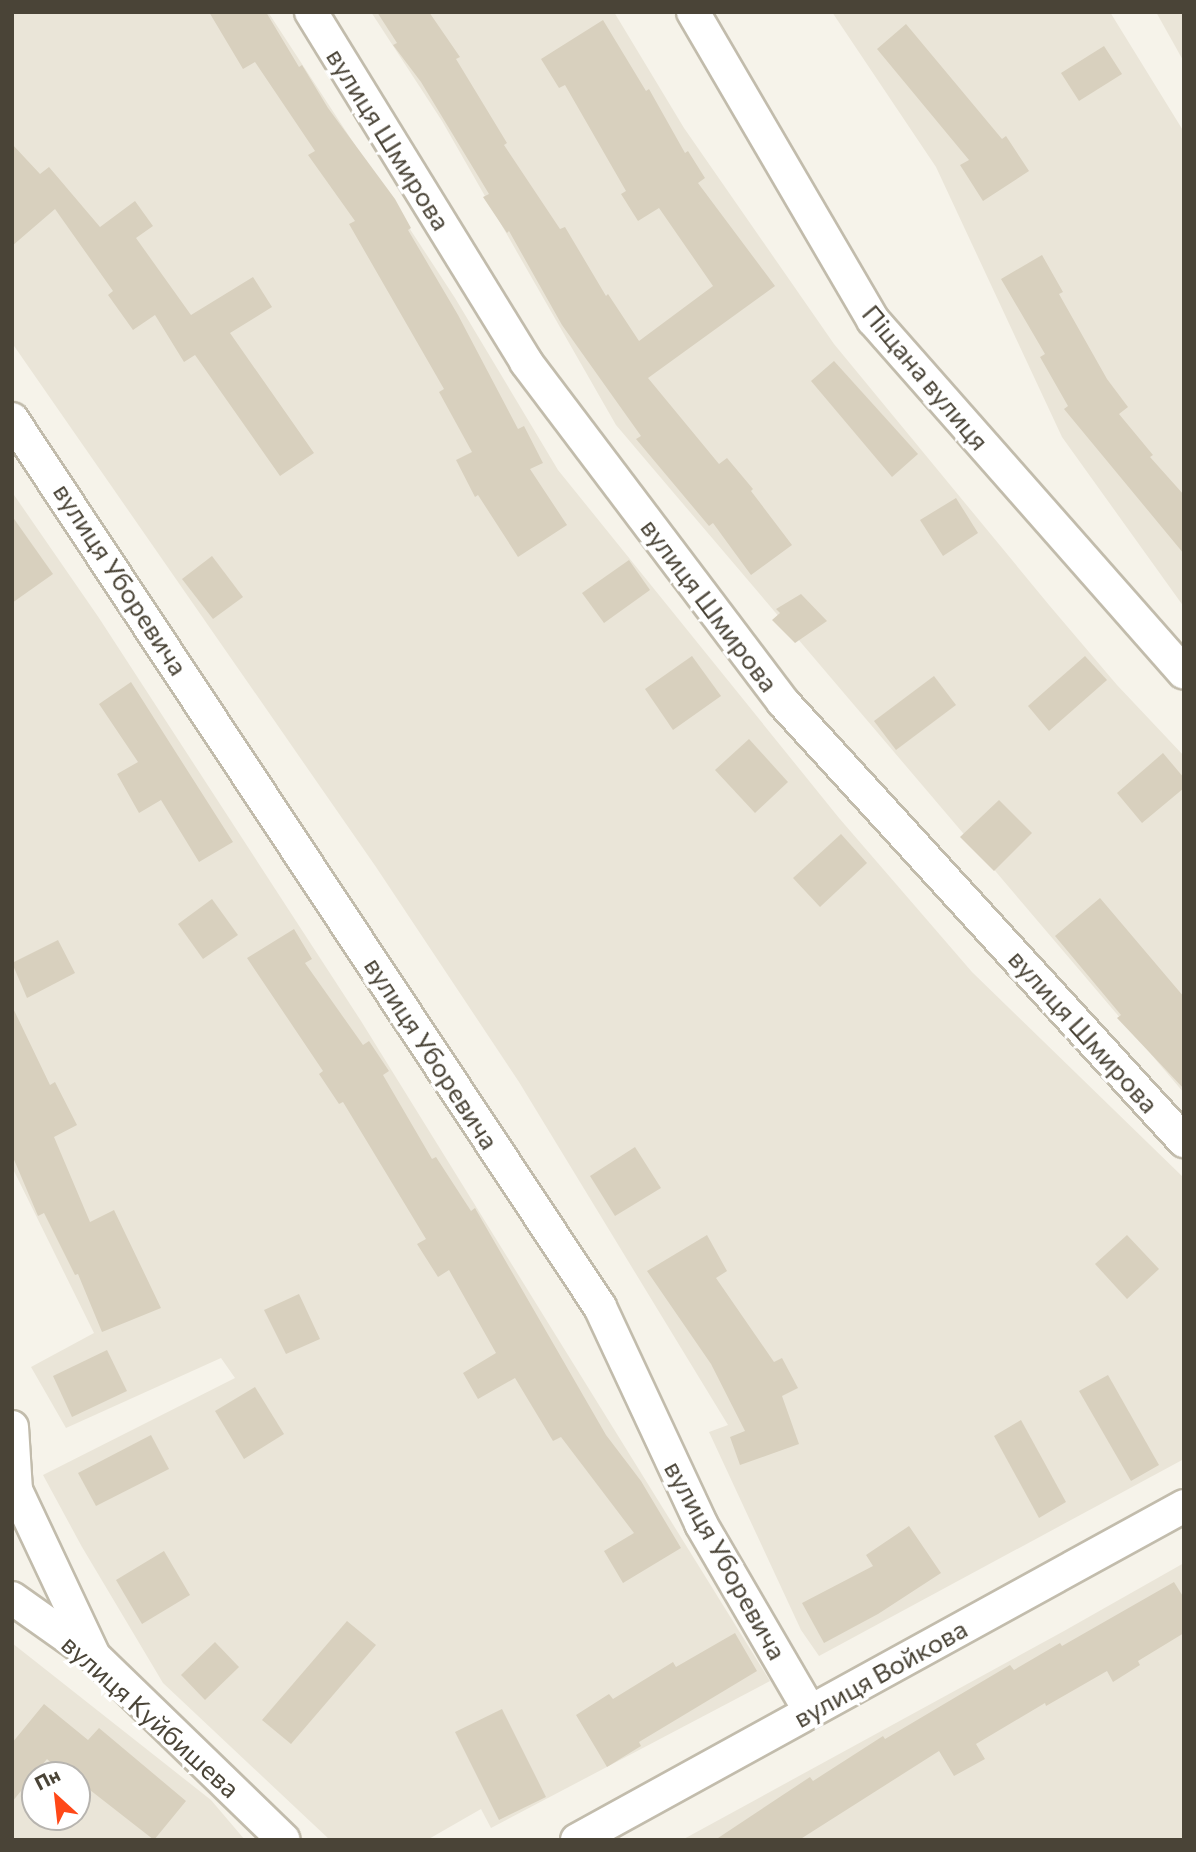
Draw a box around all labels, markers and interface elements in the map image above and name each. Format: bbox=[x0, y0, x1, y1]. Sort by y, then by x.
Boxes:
street label: вулиця Шмирова bbox=[321, 42, 457, 236]
street label: Піщана вулиця bbox=[856, 298, 996, 456]
street label: вулиця Уборевича bbox=[47, 477, 195, 681]
street label: вулиця Шмирова bbox=[635, 512, 785, 698]
street label: вулиця Шмирова bbox=[1003, 943, 1165, 1119]
street label: вулиця Уборевича bbox=[358, 951, 506, 1155]
street label: вулиця Уборевича bbox=[658, 1455, 794, 1665]
street label: вулиця Войкова bbox=[788, 1612, 972, 1734]
street label: вулиця Куйбишева bbox=[56, 1628, 246, 1804]
north arrow bbox=[21, 1761, 91, 1831]
text: Пн bbox=[31, 1763, 64, 1795]

